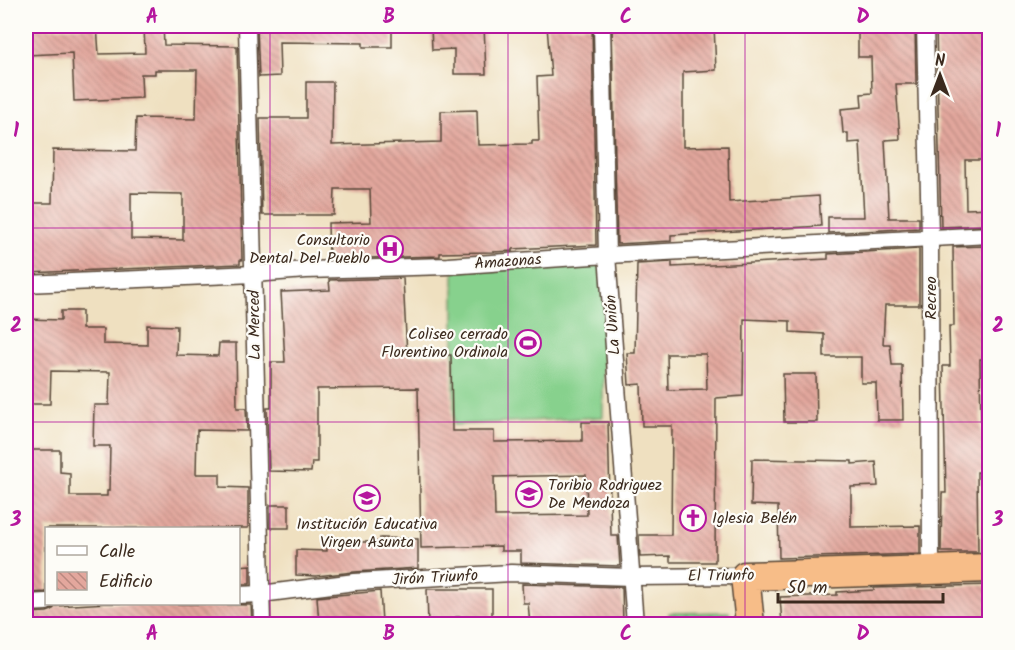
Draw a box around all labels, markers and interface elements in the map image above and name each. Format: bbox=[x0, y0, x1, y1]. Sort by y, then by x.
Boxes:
text: A bbox=[146, 2, 158, 34]
text: B bbox=[383, 2, 395, 34]
text: C bbox=[620, 2, 632, 34]
text: D bbox=[856, 2, 870, 34]
north arrow bbox=[910, 45, 970, 105]
text: N bbox=[935, 49, 945, 74]
text: 1 bbox=[13, 116, 19, 148]
text: 1 bbox=[995, 116, 1001, 148]
place label: Consultorio Dental Del Pueblo bbox=[249, 228, 370, 271]
hospital icon: Consultorio Dental Del Pueblo bbox=[375, 234, 405, 264]
street label: Amazonas bbox=[474, 247, 543, 277]
street label: Recreo bbox=[919, 276, 944, 320]
street label: La Merced bbox=[242, 289, 268, 360]
street label: La Unión bbox=[598, 294, 628, 356]
text: 2 bbox=[10, 311, 22, 343]
text: 2 bbox=[992, 311, 1004, 343]
place label: Coliseo cerrado Florentino Ordinola bbox=[381, 322, 508, 365]
sports icon: Coliseo cerrado Florentino Ordinola bbox=[513, 328, 543, 358]
place label: Toribio Rodriguez De Mendoza bbox=[548, 473, 662, 516]
school or university icon: Toribio Rodriguez De Mendoza bbox=[514, 479, 544, 509]
school or university icon: Institución Educativa Virgen Asunta bbox=[352, 483, 382, 513]
church icon: Iglesia Belén bbox=[678, 503, 708, 533]
text: 3 bbox=[10, 505, 22, 537]
text: 3 bbox=[992, 505, 1004, 537]
place label: Iglesia Belén bbox=[712, 506, 797, 531]
place label: Institución Educativa Virgen Asunta bbox=[296, 512, 438, 555]
legend bbox=[45, 527, 240, 605]
text: Calle bbox=[99, 538, 135, 567]
street label: Jirón Triunfo bbox=[391, 563, 479, 593]
street label: El Triunfo bbox=[687, 563, 755, 589]
scale bar bbox=[778, 566, 943, 604]
text: Edificio bbox=[99, 568, 153, 597]
text: 50 m bbox=[787, 574, 827, 603]
text: A bbox=[146, 619, 158, 650]
text: B bbox=[383, 619, 395, 650]
text: C bbox=[620, 619, 632, 650]
text: D bbox=[856, 619, 870, 650]

